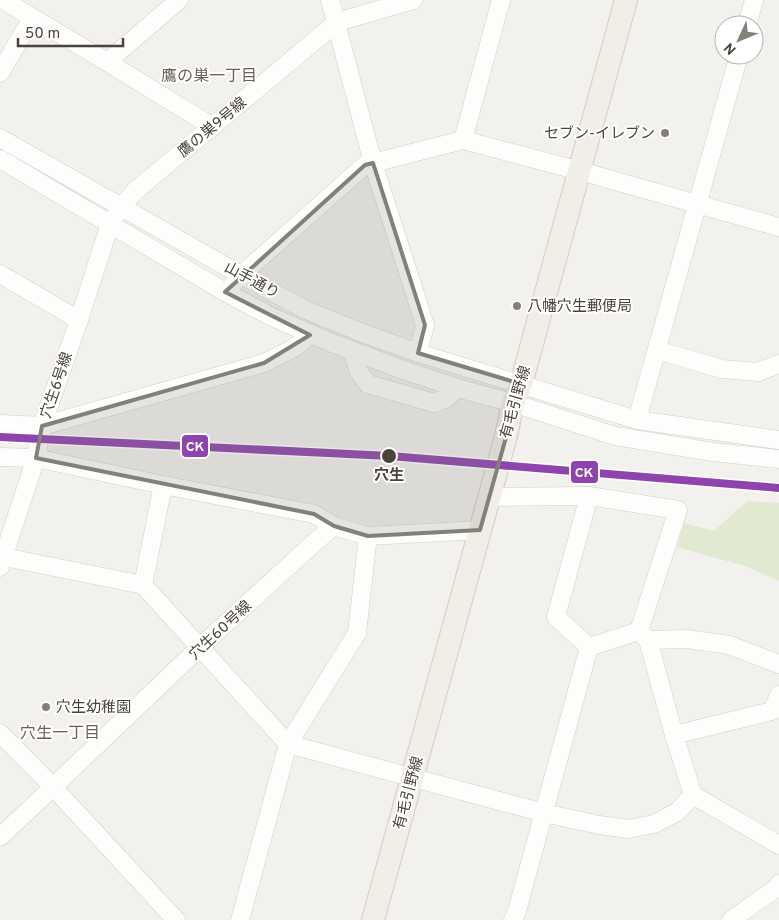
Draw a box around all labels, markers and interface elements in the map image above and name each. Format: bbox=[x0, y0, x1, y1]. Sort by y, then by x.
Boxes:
scale bar bbox=[18, 15, 122, 47]
north arrow bbox=[714, 15, 764, 65]
text: 50 m bbox=[25, 25, 60, 44]
text: N bbox=[721, 38, 740, 58]
district label: 鷹の巣一丁目 bbox=[161, 67, 257, 87]
street label: 鷹の巣9号線 bbox=[175, 94, 251, 162]
place label: セブン-イレブン bbox=[544, 125, 655, 144]
marker: セブン-イレブン bbox=[659, 127, 671, 139]
street label: 山手通り bbox=[220, 259, 282, 304]
place label: 八幡穴生郵便局 bbox=[527, 298, 632, 317]
marker: 八幡穴生郵便局 bbox=[511, 300, 523, 312]
street label: 穴生6号線 bbox=[37, 350, 78, 421]
street label: 有毛引野線 bbox=[497, 364, 536, 441]
line badge: CK bbox=[181, 434, 209, 458]
text: CK bbox=[186, 439, 204, 456]
marker: 穴生 bbox=[380, 447, 398, 465]
line badge: CK bbox=[570, 460, 599, 484]
text: CK bbox=[575, 465, 593, 482]
place label: 穴生 bbox=[374, 467, 404, 486]
street label: 穴生60号線 bbox=[186, 597, 256, 665]
place label: 穴生幼稚園 bbox=[56, 699, 131, 718]
marker: 穴生幼稚園 bbox=[40, 701, 52, 713]
district label: 穴生一丁目 bbox=[20, 724, 100, 744]
street label: 有毛引野線 bbox=[391, 755, 428, 832]

